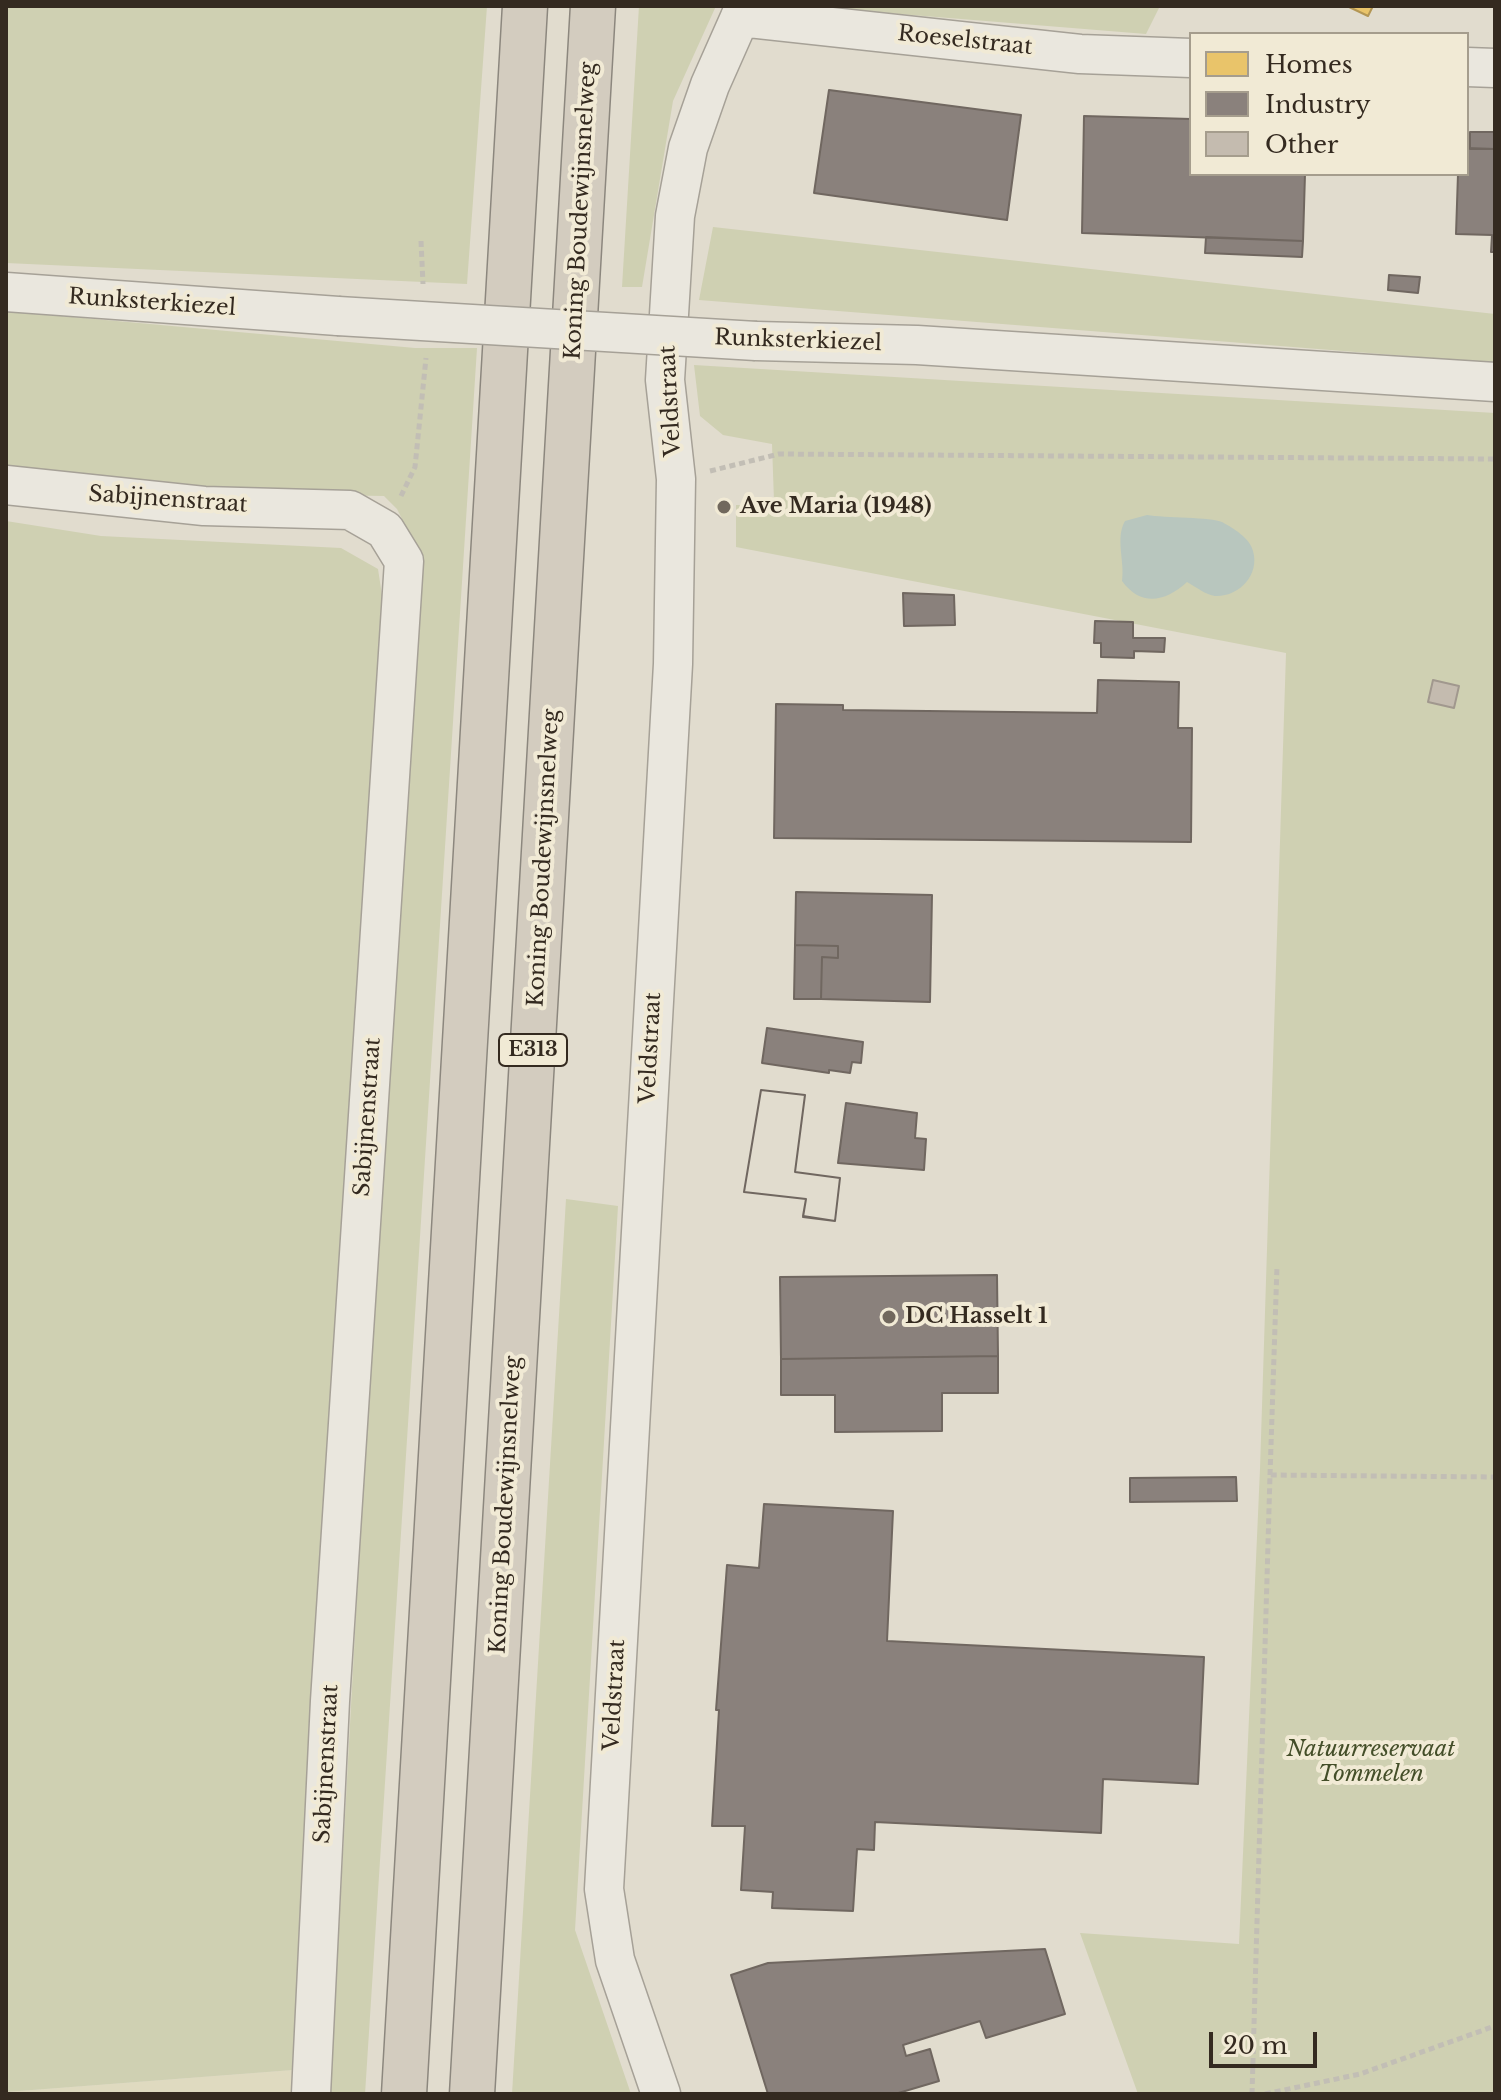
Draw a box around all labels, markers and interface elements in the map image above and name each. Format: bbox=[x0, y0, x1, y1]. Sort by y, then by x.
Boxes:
street label: Roeselstraat bbox=[896, 21, 1034, 61]
legend bbox=[1189, 32, 1469, 176]
text: Homes bbox=[1265, 50, 1353, 79]
street label: Koning Boudewijnsnelweg bbox=[560, 61, 602, 361]
text: Industry bbox=[1265, 90, 1371, 119]
text: Other bbox=[1265, 130, 1339, 159]
street label: Runksterkiezel bbox=[67, 284, 237, 322]
street label: Runksterkiezel bbox=[714, 325, 882, 357]
street label: Veldstraat bbox=[655, 345, 687, 457]
street label: Sabijnenstraat bbox=[88, 481, 248, 519]
place label: Ave Maria (1948) bbox=[740, 494, 932, 520]
marker: Ave Maria (1948) bbox=[715, 498, 733, 516]
street label: Koning Boudewijnsnelweg bbox=[523, 708, 565, 1008]
street label: Veldstraat bbox=[635, 992, 667, 1104]
road number: E313 bbox=[499, 1034, 567, 1066]
street label: Sabijnenstraat bbox=[349, 1037, 387, 1197]
place label: DC Hasselt 1 bbox=[905, 1304, 1048, 1330]
marker: DC Hasselt 1 bbox=[880, 1308, 898, 1326]
street label: Koning Boudewijnsnelweg bbox=[485, 1355, 527, 1655]
street label: Veldstraat bbox=[599, 1639, 631, 1751]
street label: Sabijnenstraat bbox=[310, 1684, 344, 1844]
park label: Natuurreservaat Tommelen bbox=[1287, 1737, 1455, 1788]
scale bar bbox=[1213, 2016, 1321, 2066]
text: 20 m bbox=[1223, 2031, 1288, 2060]

